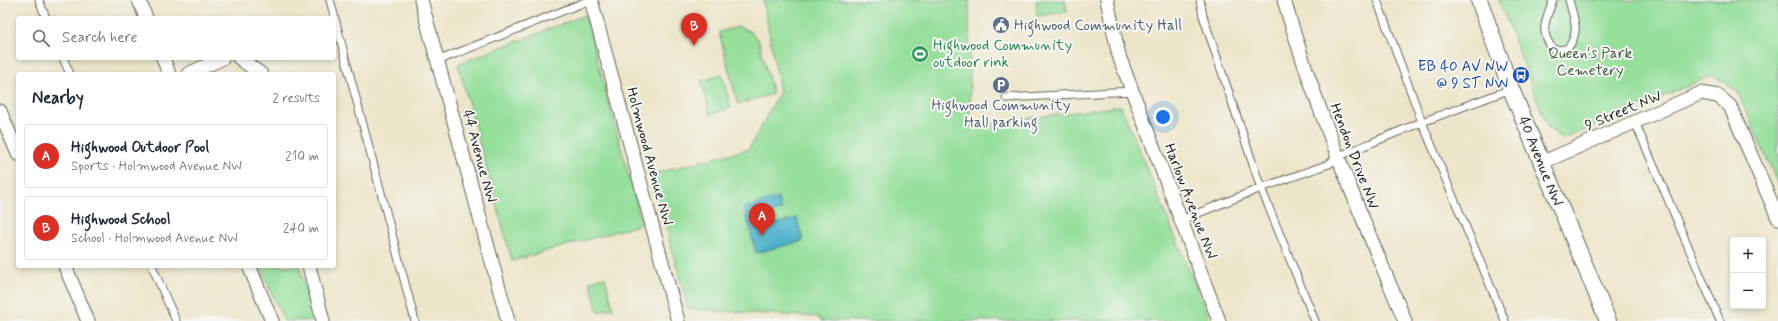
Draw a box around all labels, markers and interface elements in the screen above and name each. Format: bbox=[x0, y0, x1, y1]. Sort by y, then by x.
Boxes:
pin: B bbox=[681, 13, 707, 46]
public building icon: Highwood Community Hall bbox=[991, 15, 1011, 35]
search box bbox=[16, 16, 336, 60]
place label: Highwood Community Hall bbox=[1014, 16, 1182, 37]
icon: search bbox=[30, 27, 52, 49]
text: Search here bbox=[62, 28, 138, 48]
place label: Highwood Community outdoor rink bbox=[933, 36, 1072, 73]
sports icon: Highwood Community outdoor rink bbox=[910, 44, 930, 64]
park label: Queen's Park Cemetery bbox=[1548, 44, 1632, 81]
place label: EB 40 AV NW @ 9 ST NW bbox=[1418, 57, 1508, 94]
bus stop icon: EB 40 AV NW @ 9 ST NW bbox=[1511, 65, 1531, 85]
parking icon: Highwood Community Hall parking bbox=[991, 75, 1011, 95]
street label: Holmwood Avenue NW bbox=[621, 85, 677, 228]
street label: 9 Street NW bbox=[1582, 86, 1665, 136]
text: Nearby bbox=[32, 87, 84, 109]
text: 2 results bbox=[273, 90, 320, 107]
place label: Highwood Community Hall parking bbox=[931, 96, 1071, 134]
street label: Hendon Drive NW bbox=[1325, 101, 1384, 213]
your location bbox=[1153, 107, 1173, 127]
street label: 44 Avenue NW bbox=[457, 108, 501, 205]
street label: 40 Avenue NW bbox=[1513, 114, 1567, 210]
text: Highwood Outdoor Pool bbox=[71, 138, 209, 158]
street label: Harlow Avenue NW bbox=[1159, 141, 1221, 263]
text: A bbox=[42, 148, 50, 165]
text: 210 m bbox=[285, 148, 319, 165]
text: Sports · Holmwood Avenue NW bbox=[71, 158, 242, 175]
pin: A bbox=[749, 203, 775, 236]
text: Highwood School bbox=[71, 210, 170, 230]
text: B bbox=[42, 220, 50, 237]
text: 240 m bbox=[283, 220, 319, 237]
text: School · Holmwood Avenue NW bbox=[71, 230, 238, 247]
map controls bbox=[1730, 237, 1766, 309]
button: + bbox=[1730, 237, 1766, 273]
button: − bbox=[1730, 273, 1766, 309]

